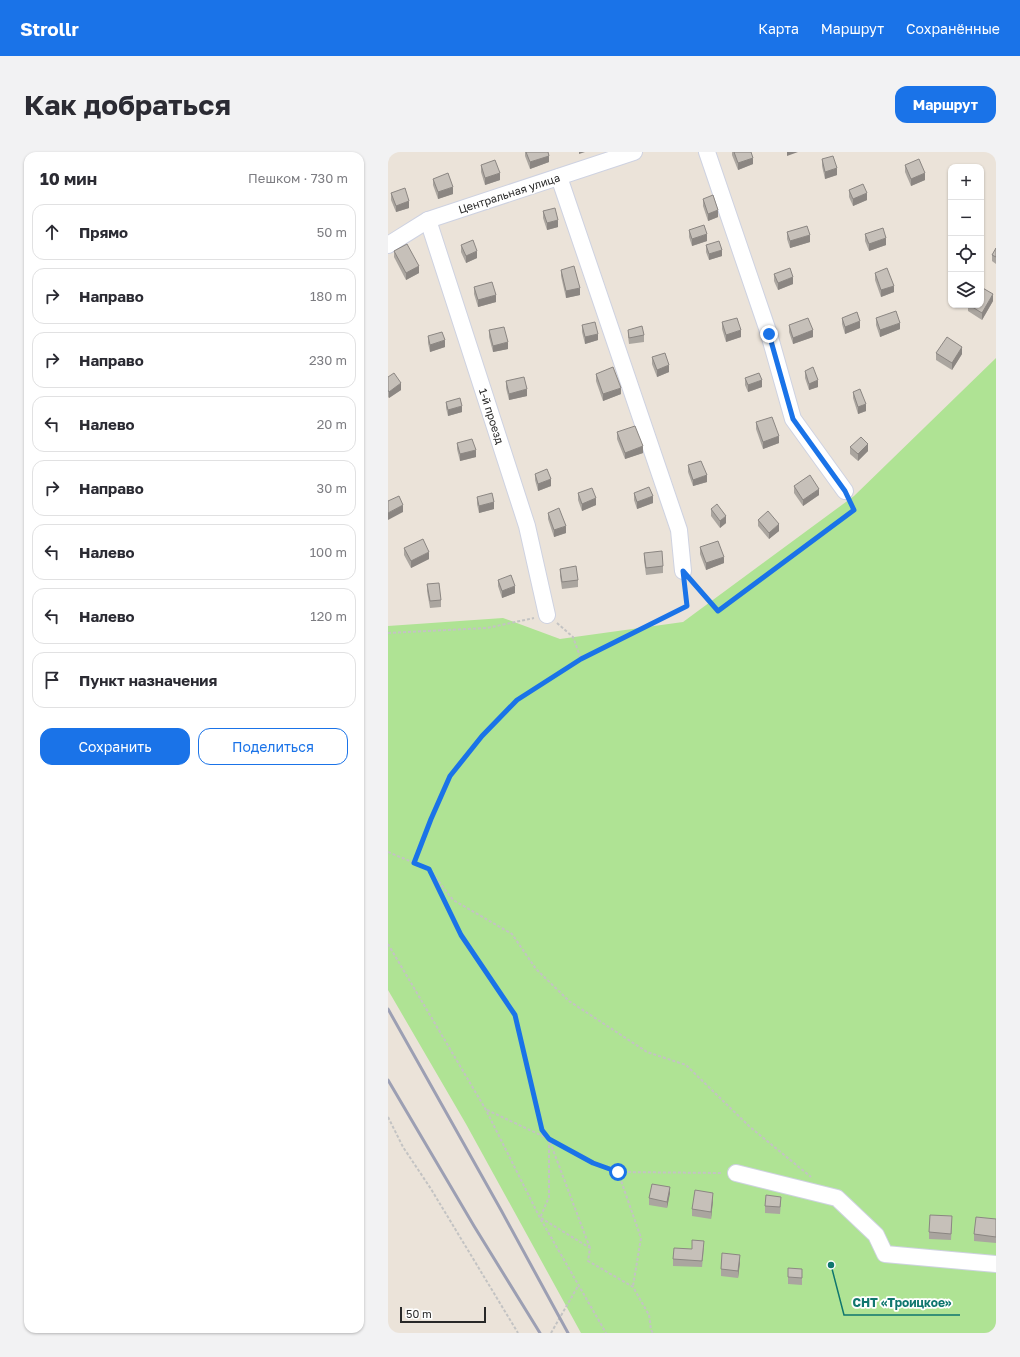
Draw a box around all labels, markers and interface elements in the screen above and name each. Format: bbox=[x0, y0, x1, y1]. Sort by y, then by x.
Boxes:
text: Strollr bbox=[20, 17, 79, 40]
text: Карта bbox=[758, 20, 799, 37]
text: Маршрут bbox=[821, 20, 884, 37]
text: Сохранённые bbox=[906, 20, 1000, 37]
button: Маршрут bbox=[895, 86, 996, 123]
text: Как добраться bbox=[24, 88, 231, 121]
map controls bbox=[948, 164, 984, 308]
button: + bbox=[948, 164, 984, 200]
text: 10 мин bbox=[40, 168, 97, 189]
text: Пешком · 730 m bbox=[248, 170, 348, 186]
street label: Центральная улица bbox=[457, 170, 561, 216]
button: − bbox=[948, 200, 984, 236]
icon: ahead bbox=[41, 221, 63, 243]
text: Прямо bbox=[79, 223, 128, 241]
text: 50 m bbox=[317, 224, 347, 240]
button: locate bbox=[948, 236, 984, 272]
button: layers bbox=[948, 272, 984, 308]
icon: right bbox=[41, 285, 63, 307]
text: Направо bbox=[79, 287, 144, 305]
text: 180 m bbox=[310, 288, 347, 304]
route end bbox=[760, 325, 778, 343]
icon: right bbox=[41, 349, 63, 371]
text: Направо bbox=[79, 351, 144, 369]
text: 230 m bbox=[309, 352, 347, 368]
street label: 1-й проезд bbox=[477, 387, 507, 446]
icon: left bbox=[41, 413, 63, 435]
text: Налево bbox=[79, 415, 135, 433]
text: 20 m bbox=[317, 416, 347, 432]
icon: right bbox=[41, 477, 63, 499]
text: Направо bbox=[79, 479, 144, 497]
text: 30 m bbox=[317, 480, 347, 496]
icon: left bbox=[41, 541, 63, 563]
text: Налево bbox=[79, 543, 135, 561]
text: 100 m bbox=[310, 544, 347, 560]
icon: left bbox=[41, 605, 63, 627]
text: Налево bbox=[79, 607, 135, 625]
text: 120 m bbox=[310, 608, 347, 624]
icon: arrive bbox=[41, 669, 63, 691]
text: Пункт назначения bbox=[79, 671, 217, 689]
button: Сохранить bbox=[40, 728, 190, 765]
button: Поделиться bbox=[198, 728, 348, 765]
route start bbox=[609, 1163, 627, 1181]
callout: СНТ «Троицкое» bbox=[844, 1291, 960, 1315]
text: СНТ «Троицкое» bbox=[852, 1295, 952, 1310]
scale bar bbox=[400, 1305, 486, 1324]
text: 50 m bbox=[406, 1307, 432, 1320]

